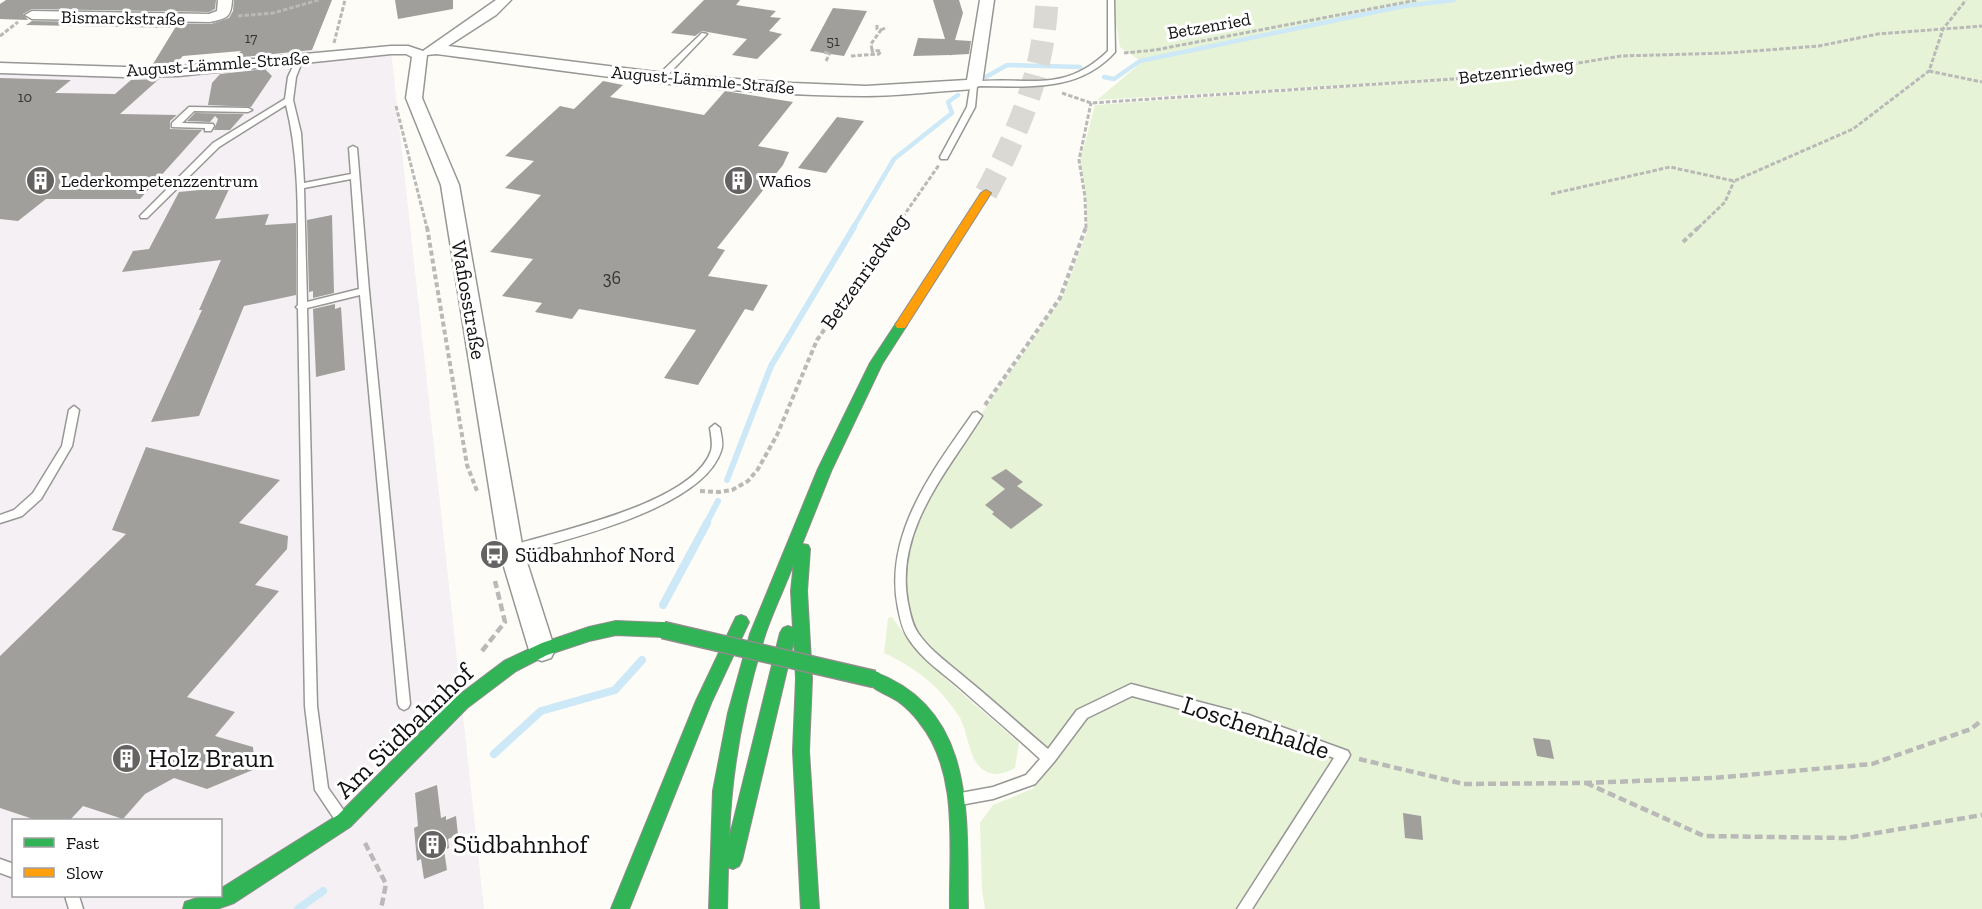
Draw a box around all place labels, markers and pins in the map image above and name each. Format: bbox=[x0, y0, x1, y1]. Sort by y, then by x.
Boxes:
building icon: Lederkompetenzzentrum bbox=[24, 165, 56, 197]
building icon: Wafios bbox=[722, 165, 754, 197]
place label: Lederkompetenzzentrum bbox=[61, 170, 259, 192]
place label: Wafios bbox=[759, 170, 811, 192]
bus stop icon: Südbahnhof Nord bbox=[478, 538, 510, 570]
place label: Südbahnhof Nord bbox=[515, 542, 675, 567]
building icon: Holz Braun bbox=[111, 742, 143, 774]
place label: Holz Braun bbox=[148, 742, 274, 774]
building icon: Südbahnhof bbox=[416, 828, 448, 860]
place label: Südbahnhof bbox=[453, 828, 590, 860]

